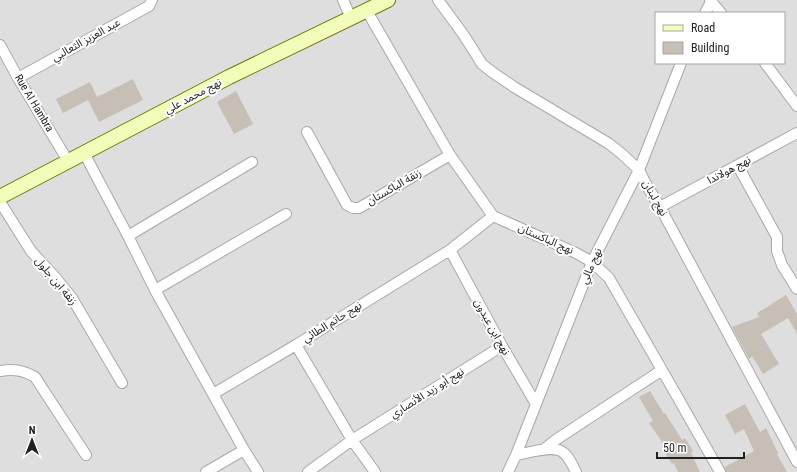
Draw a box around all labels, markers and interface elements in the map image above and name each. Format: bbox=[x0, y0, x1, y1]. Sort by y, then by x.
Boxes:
legend bbox=[655, 12, 785, 64]
street label: عبد العزيز الثعالبي bbox=[49, 16, 124, 66]
text: Road bbox=[691, 21, 715, 35]
text: Building bbox=[691, 41, 729, 55]
street label: Rue Al Hambra bbox=[12, 72, 56, 134]
street label: نهج محمد علي bbox=[162, 76, 225, 119]
street label: نهج هولاندا bbox=[705, 153, 754, 188]
street label: زنقة الباكستان bbox=[364, 166, 424, 208]
street label: نهج لبنان bbox=[639, 178, 670, 219]
street label: نهج الباكستان bbox=[516, 221, 576, 258]
street label: نهج مالي bbox=[577, 246, 607, 287]
street label: زنقة ابن جلول bbox=[32, 254, 80, 308]
street label: نهج ابن عبدون bbox=[470, 297, 513, 358]
street label: نهج حاتم الطائي bbox=[300, 299, 365, 348]
street label: نهج أبو زيد الأنصاري bbox=[387, 365, 468, 423]
north arrow bbox=[12, 420, 52, 460]
text: N bbox=[29, 424, 36, 437]
scale bar bbox=[657, 434, 744, 460]
text: 50 m bbox=[663, 441, 687, 455]

